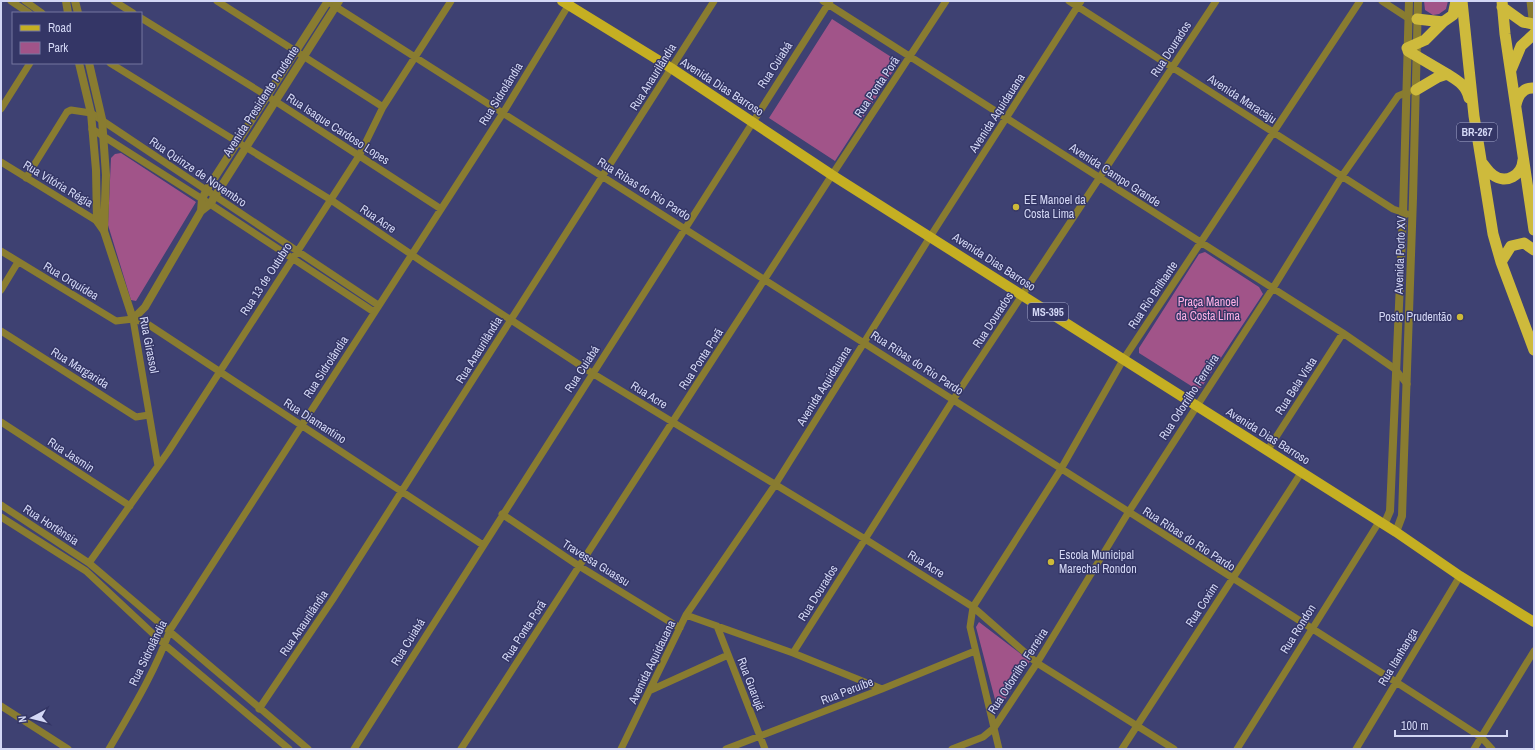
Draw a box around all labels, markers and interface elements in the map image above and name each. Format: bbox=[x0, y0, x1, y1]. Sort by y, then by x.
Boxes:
legend bbox=[12, 12, 142, 64]
street label: Rua Dourados bbox=[1147, 18, 1195, 80]
text: Road bbox=[48, 20, 72, 36]
street label: Rua Cuiabá bbox=[754, 38, 796, 91]
text: Park bbox=[48, 40, 68, 56]
street label: Rua Anaurilândia bbox=[626, 40, 680, 113]
street label: Avenida Presidente Prudente bbox=[219, 43, 303, 160]
street label: Rua Ponta Porã bbox=[851, 53, 904, 121]
street label: Avenida Dias Barroso bbox=[677, 54, 767, 120]
street label: Rua Sidrolândia bbox=[475, 59, 527, 128]
street label: Avenida Aquidauana bbox=[965, 70, 1029, 156]
street label: Avenida Maracaju bbox=[1204, 70, 1280, 127]
street label: Rua Isaque Cardoso Lopes bbox=[283, 90, 393, 168]
road number: BR-267 bbox=[1457, 123, 1497, 141]
street label: Rua Quinze de Novembro bbox=[146, 133, 250, 211]
street label: Avenida Campo Grande bbox=[1065, 139, 1164, 211]
street label: Rua Ribas do Rio Pardo bbox=[594, 154, 694, 224]
street label: Rua Vitória Régia bbox=[20, 157, 96, 211]
place label: EE Manoel da Costa Lima bbox=[1024, 192, 1086, 222]
street label: Rua Acre bbox=[357, 201, 399, 237]
marker: EE Manoel da Costa Lima bbox=[1011, 202, 1021, 212]
street label: Avenida Porto XV bbox=[1391, 215, 1409, 295]
street label: Avenida Dias Barroso bbox=[949, 229, 1039, 295]
street label: Rua 13 de Outubro bbox=[236, 240, 296, 318]
street label: Rua Orquídea bbox=[40, 258, 102, 304]
street label: Rua Rio Brilhante bbox=[1124, 258, 1182, 332]
street label: Rua Dourados bbox=[969, 289, 1017, 351]
park label: Praça Manoel da Costa Lima bbox=[1176, 294, 1241, 324]
road number: MS-395 bbox=[1028, 303, 1068, 321]
place label: Posto Prudentão bbox=[1379, 309, 1452, 325]
marker: Posto Prudentão bbox=[1455, 312, 1465, 322]
street label: Rua Anaurilândia bbox=[452, 313, 506, 386]
street label: Rua Girassol bbox=[136, 315, 162, 375]
street label: Rua Ponta Porã bbox=[675, 325, 727, 393]
street label: Rua Ribas do Rio Pardo bbox=[868, 327, 966, 399]
street label: Rua Sidrolândia bbox=[300, 332, 352, 401]
street label: Rua Cuiabá bbox=[561, 342, 603, 395]
street label: Avenida Aquidauana bbox=[793, 343, 855, 430]
street label: Rua Margarida bbox=[48, 344, 113, 392]
street label: Rua Odorrilho Ferreira bbox=[1155, 351, 1223, 443]
street label: Rua Bela Vista bbox=[1271, 354, 1321, 418]
street label: Rua Acre bbox=[628, 377, 670, 413]
street label: Rua Diamantino bbox=[281, 395, 349, 447]
street label: Avenida Dias Barroso bbox=[1222, 403, 1313, 468]
street label: Rua Jasmin bbox=[45, 434, 97, 476]
street label: Rua Hortênsia bbox=[20, 501, 82, 549]
street label: Rua Ribas do Rio Pardo bbox=[1140, 503, 1238, 575]
street label: Travessa Guassu bbox=[559, 536, 633, 590]
street label: Rua Acre bbox=[905, 546, 947, 582]
place label: Escola Municipal Marechal Rondon bbox=[1059, 547, 1137, 577]
marker: Escola Municipal Marechal Rondon bbox=[1046, 557, 1056, 567]
street label: Rua Dourados bbox=[794, 562, 842, 624]
street label: Rua Coxim bbox=[1182, 580, 1222, 630]
street label: Rua Anaurilândia bbox=[276, 587, 332, 659]
street label: Rua Ponta Porã bbox=[498, 597, 550, 665]
street label: Rua Rondon bbox=[1277, 601, 1319, 657]
street label: Rua Cuiabá bbox=[387, 615, 429, 669]
street label: Rua Sidrolândia bbox=[125, 617, 171, 688]
street label: Avenida Aquidauana bbox=[624, 617, 679, 707]
street label: Rua Odorrilho Ferreira bbox=[984, 625, 1052, 717]
street label: Rua Itanhanga bbox=[1375, 625, 1422, 689]
street label: Rua Guarujá bbox=[734, 655, 769, 713]
street label: Rua Peruíbe bbox=[818, 674, 876, 708]
north arrow bbox=[12, 698, 52, 738]
scale bar bbox=[1395, 712, 1507, 738]
text: N bbox=[15, 715, 29, 723]
text: 100 m bbox=[1401, 718, 1428, 734]

